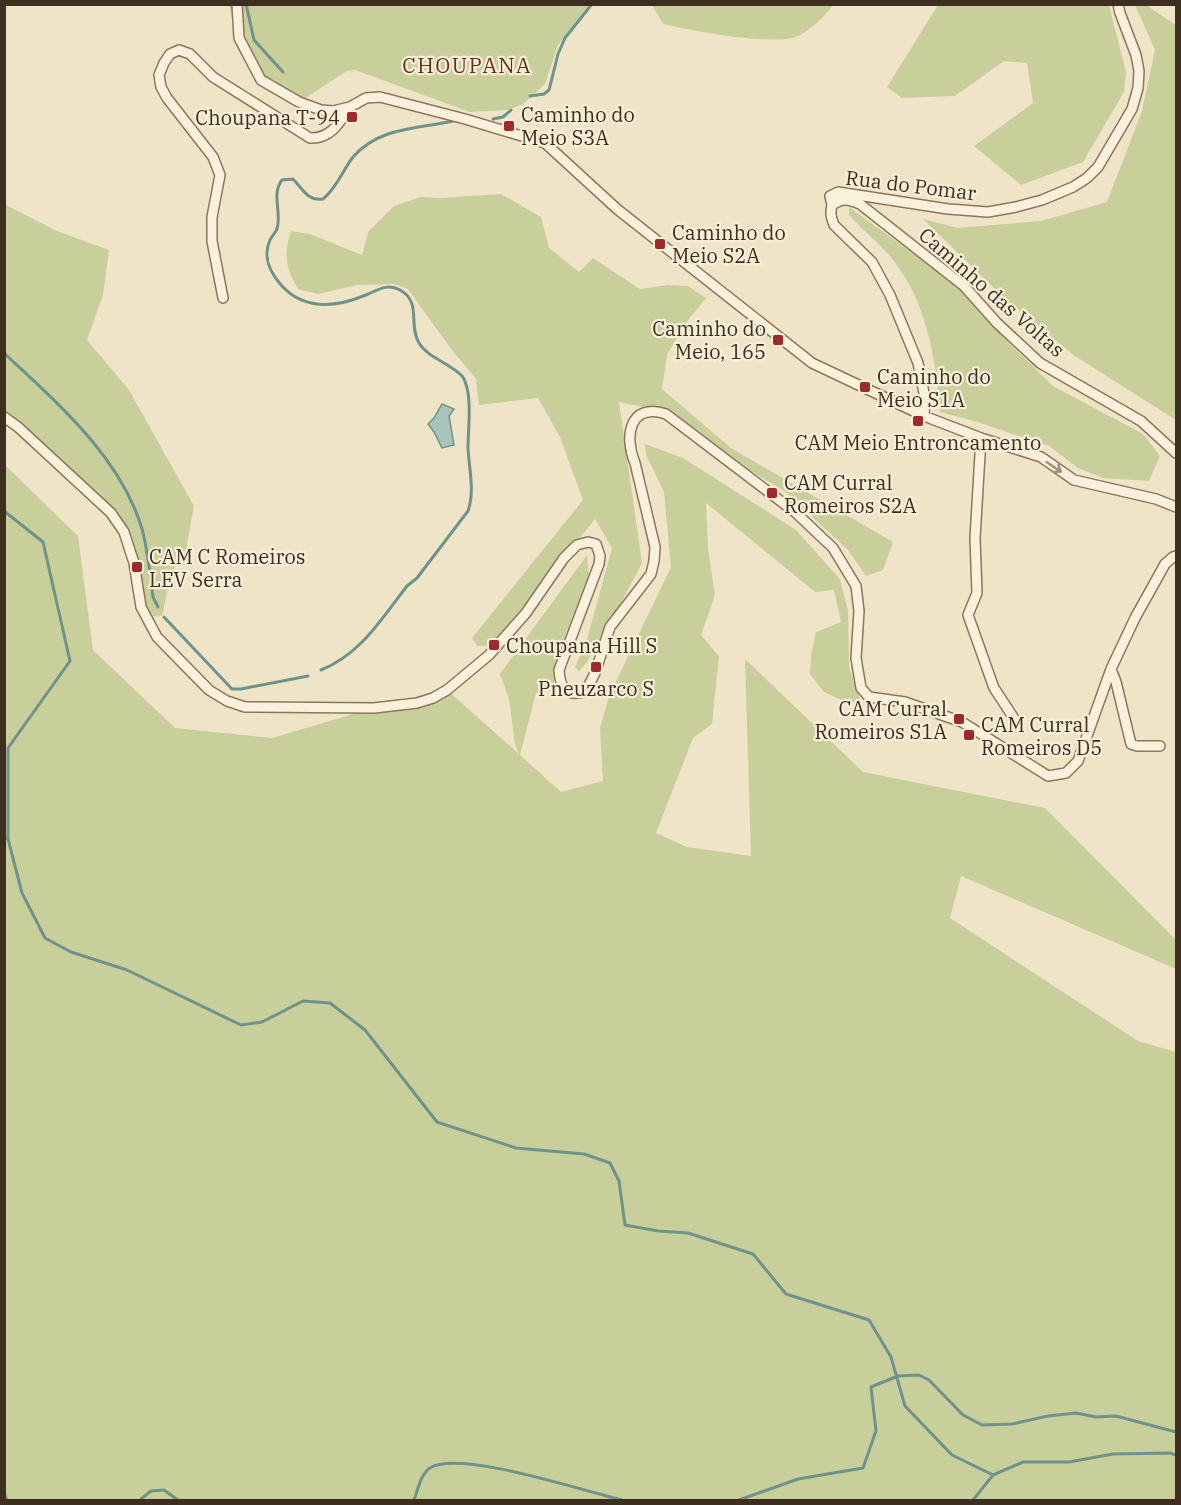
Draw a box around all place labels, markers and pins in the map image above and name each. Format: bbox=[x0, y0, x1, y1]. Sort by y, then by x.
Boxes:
place label: Caminho do Meio S3A bbox=[521, 101, 635, 151]
place label: Choupana T-94 bbox=[195, 104, 340, 131]
marker: Choupana T-94 bbox=[345, 110, 359, 124]
marker: Caminho do Meio S3A bbox=[502, 119, 516, 133]
place label: Caminho do Meio S2A bbox=[672, 219, 786, 269]
marker: Caminho do Meio S2A bbox=[653, 237, 667, 251]
place label: Caminho do Meio, 165 bbox=[652, 315, 766, 365]
marker: Caminho do Meio, 165 bbox=[771, 333, 785, 347]
place label: Caminho do Meio S1A bbox=[877, 363, 991, 413]
marker: Caminho do Meio S1A bbox=[858, 380, 872, 394]
marker: CAM Meio Entroncamento bbox=[911, 414, 925, 428]
place label: CAM Meio Entroncamento bbox=[795, 429, 1041, 456]
place label: CAM Curral Romeiros S2A bbox=[784, 469, 917, 519]
marker: CAM Curral Romeiros S2A bbox=[765, 486, 779, 500]
place label: CAM C Romeiros LEV Serra bbox=[149, 543, 306, 593]
marker: CAM C Romeiros LEV Serra bbox=[130, 560, 144, 574]
place label: Choupana Hill S bbox=[506, 632, 657, 659]
marker: Choupana Hill S bbox=[487, 638, 501, 652]
marker: Pneuzarco S bbox=[589, 660, 603, 674]
place label: Pneuzarco S bbox=[538, 675, 654, 702]
place label: CAM Curral Romeiros S1A bbox=[814, 695, 947, 745]
place label: CAM Curral Romeiros D5 bbox=[981, 711, 1102, 761]
marker: CAM Curral Romeiros S1A bbox=[952, 712, 966, 726]
marker: CAM Curral Romeiros D5 bbox=[962, 728, 976, 742]

